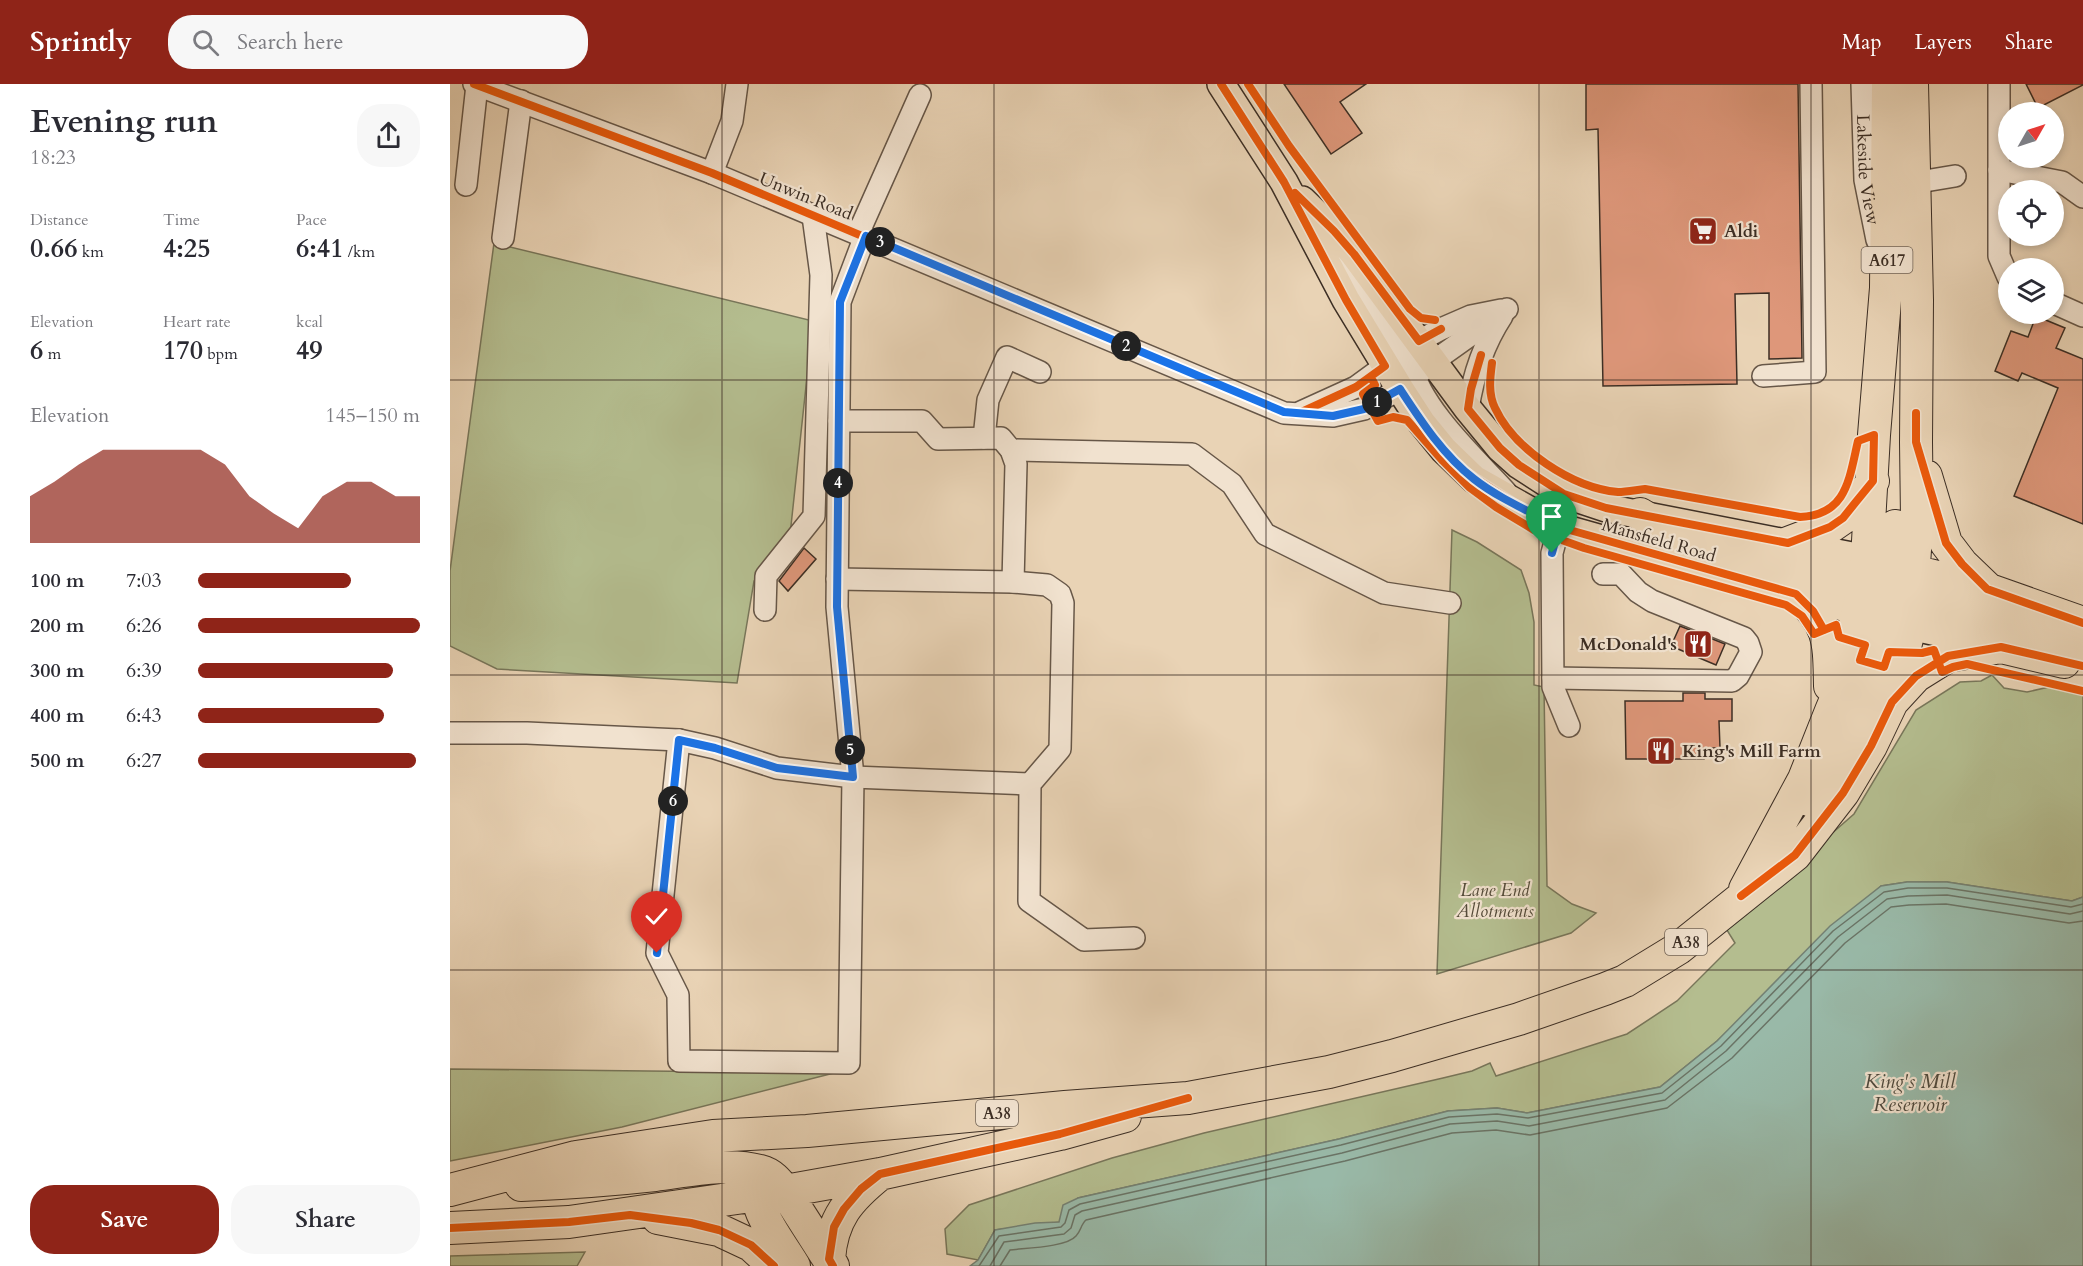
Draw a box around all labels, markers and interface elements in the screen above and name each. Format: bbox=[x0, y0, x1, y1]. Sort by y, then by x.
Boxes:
search box bbox=[168, 15, 588, 69]
text: Sprintly bbox=[30, 23, 132, 61]
icon: search bbox=[189, 26, 222, 59]
text: Search here bbox=[237, 27, 344, 57]
text: Map bbox=[1842, 28, 1882, 57]
text: Layers bbox=[1915, 28, 1972, 57]
text: Share bbox=[2005, 28, 2053, 57]
text: Evening run bbox=[30, 99, 218, 144]
north arrow bbox=[1998, 102, 2064, 168]
map controls bbox=[1998, 102, 2064, 324]
button: share bbox=[357, 104, 420, 167]
street label: Lakeside View bbox=[1850, 114, 1886, 228]
text: 18:23 bbox=[30, 144, 76, 171]
street label: Unwin Road bbox=[755, 166, 857, 227]
button: locate bbox=[1998, 180, 2064, 246]
text: Distance bbox=[30, 209, 88, 231]
text: Time bbox=[163, 209, 200, 231]
text: Pace bbox=[296, 209, 327, 231]
supermarket icon: Aldi bbox=[1687, 215, 1719, 247]
place label: Aldi bbox=[1724, 219, 1759, 244]
pin: 3 bbox=[865, 227, 895, 257]
text: 0.66 bbox=[30, 231, 78, 266]
text: 4:25 bbox=[163, 231, 211, 266]
text: 6:41 bbox=[296, 231, 344, 266]
text: 3 bbox=[876, 231, 884, 253]
text: km bbox=[78, 241, 104, 263]
text: /km bbox=[344, 241, 375, 263]
road number: A617 bbox=[1862, 247, 1912, 273]
button: layers bbox=[1998, 258, 2064, 324]
text: Elevation bbox=[30, 311, 94, 333]
text: Heart rate bbox=[163, 311, 231, 333]
text: kcal bbox=[296, 311, 323, 333]
pin: 2 bbox=[1111, 331, 1141, 361]
text: 6 bbox=[30, 333, 43, 368]
text: 170 bbox=[163, 333, 203, 368]
text: 49 bbox=[296, 333, 323, 368]
text: 2 bbox=[1122, 335, 1130, 357]
text: m bbox=[43, 343, 61, 365]
text: bpm bbox=[203, 343, 238, 365]
pin: 1 bbox=[1362, 387, 1392, 417]
text: 1 bbox=[1373, 391, 1381, 413]
text: Elevation bbox=[30, 402, 109, 429]
text: 145–150 m bbox=[325, 402, 420, 429]
pin: 4 bbox=[823, 468, 853, 498]
text: 4 bbox=[834, 472, 842, 494]
pin bbox=[1526, 491, 1577, 553]
icon: arrive bbox=[1535, 500, 1568, 533]
street label: Mansfield Road bbox=[1599, 512, 1719, 569]
text: 100 m bbox=[30, 567, 85, 594]
text: 7:03 bbox=[126, 567, 162, 594]
text: 200 m bbox=[30, 612, 85, 639]
text: 6:26 bbox=[126, 612, 162, 639]
restaurant icon: McDonald's bbox=[1682, 628, 1714, 660]
place label: McDonald's bbox=[1580, 632, 1677, 657]
text: 300 m bbox=[30, 657, 85, 684]
text: 6:39 bbox=[126, 657, 162, 684]
text: 400 m bbox=[30, 702, 85, 729]
text: 6:43 bbox=[126, 702, 162, 729]
pin: 5 bbox=[835, 735, 865, 765]
restaurant icon: King's Mill Farm bbox=[1645, 735, 1677, 767]
text: 5 bbox=[846, 739, 854, 761]
place label: King's Mill Farm bbox=[1682, 739, 1821, 764]
text: 500 m bbox=[30, 747, 85, 774]
text: 6:27 bbox=[126, 747, 162, 774]
pin: 6 bbox=[658, 786, 688, 816]
text: 6 bbox=[669, 790, 677, 812]
park label: Lane End Allotments bbox=[1455, 878, 1534, 924]
pin bbox=[631, 891, 682, 953]
icon: check bbox=[640, 900, 673, 933]
road number: A38 bbox=[1665, 929, 1707, 955]
water label: King's Mill Reservoir bbox=[1865, 1068, 1956, 1118]
road number: A38 bbox=[976, 1100, 1018, 1126]
button: Save bbox=[30, 1185, 219, 1254]
button: Share bbox=[231, 1185, 420, 1254]

